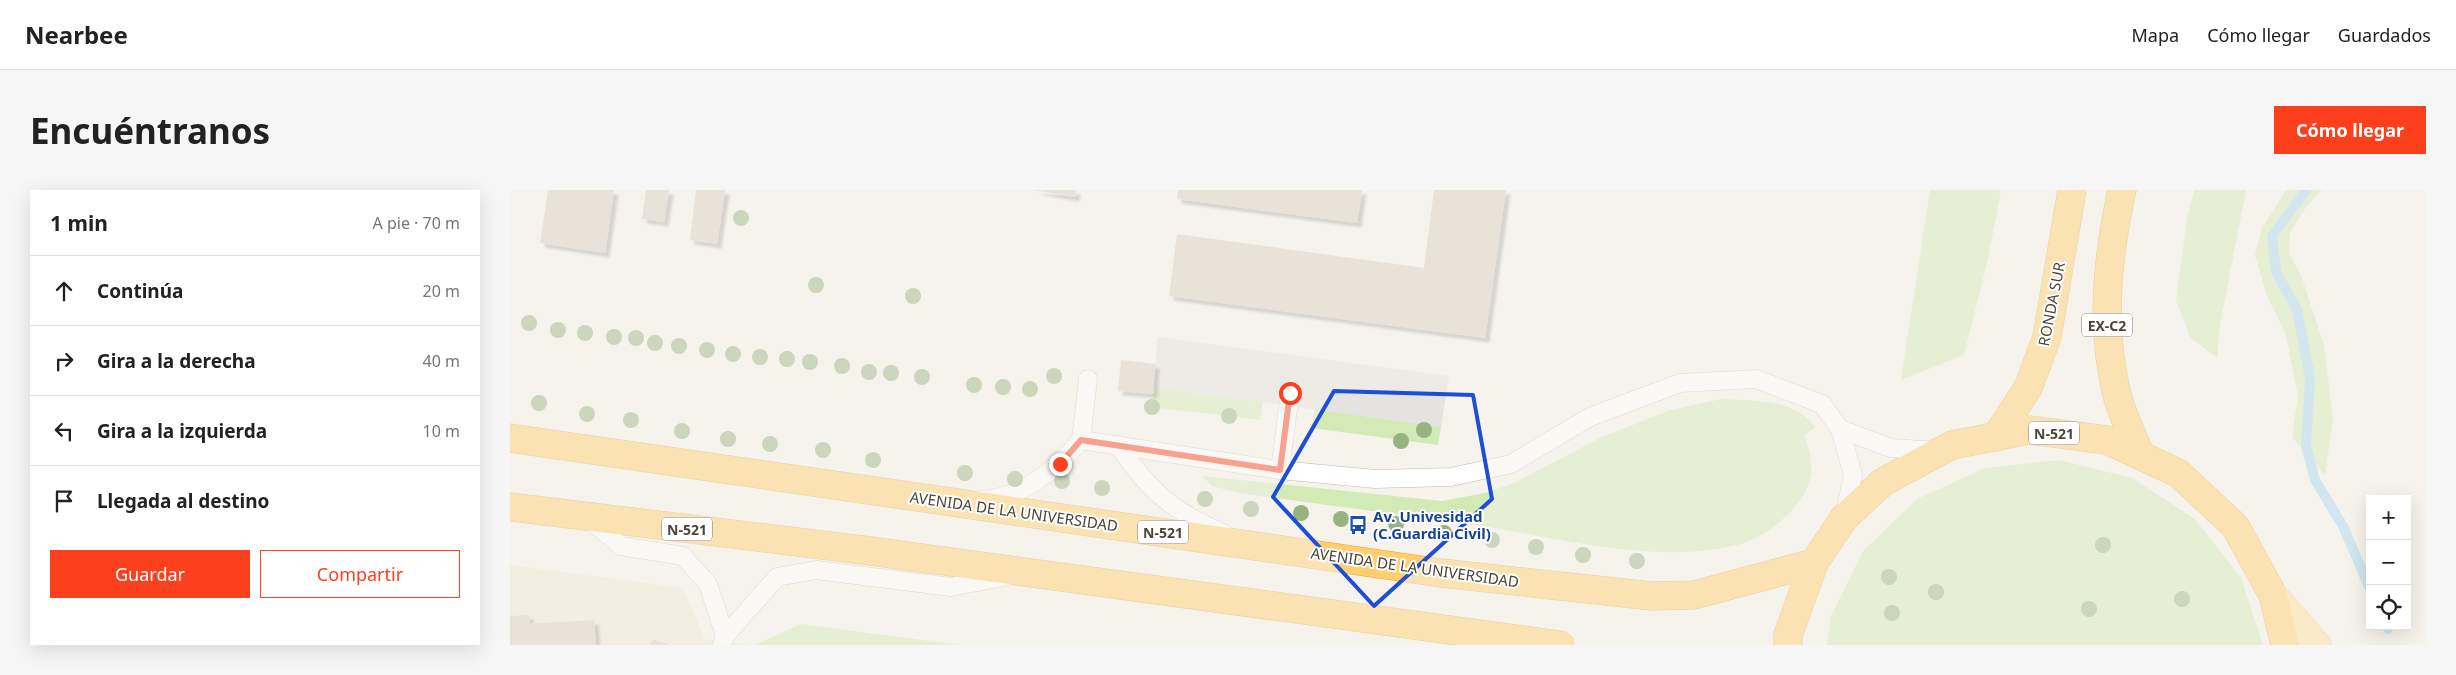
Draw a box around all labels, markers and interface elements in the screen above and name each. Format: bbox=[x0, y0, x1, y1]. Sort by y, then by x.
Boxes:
text: Nearbee bbox=[25, 18, 128, 51]
text: Mapa bbox=[2132, 23, 2179, 47]
text: Cómo llegar bbox=[2207, 23, 2310, 47]
text: Guardados bbox=[2338, 23, 2431, 47]
button: Cómo llegar bbox=[2274, 106, 2426, 154]
text: Encuéntranos bbox=[30, 107, 270, 154]
text: 1 min bbox=[50, 209, 108, 237]
text: A pie · 70 m bbox=[373, 212, 460, 234]
street label: RONDA SUR bbox=[2033, 260, 2069, 348]
icon: ahead bbox=[50, 277, 78, 305]
text: Continúa bbox=[97, 278, 183, 304]
text: 20 m bbox=[423, 280, 460, 302]
road number: EX-C2 bbox=[2082, 314, 2132, 336]
icon: right bbox=[50, 347, 78, 375]
text: Gira a la derecha bbox=[97, 348, 256, 374]
text: 40 m bbox=[423, 350, 460, 372]
route start bbox=[1279, 382, 1302, 405]
icon: left bbox=[50, 417, 78, 445]
text: Gira a la izquierda bbox=[97, 418, 267, 444]
text: 10 m bbox=[423, 420, 460, 442]
road number: N-521 bbox=[2029, 422, 2079, 444]
route end bbox=[1049, 453, 1072, 476]
street label: AVENIDA DE LA UNIVERSIDAD bbox=[909, 486, 1119, 536]
icon: arrive bbox=[50, 487, 78, 515]
text: Llegada al destino bbox=[97, 488, 269, 514]
map controls bbox=[2366, 495, 2411, 630]
button: + bbox=[2366, 495, 2411, 540]
place label: Av. Univesidad (C.Guardia Civil) bbox=[1373, 506, 1491, 543]
bus stop icon: Av. Univesidad (C.Guardia Civil) bbox=[1347, 514, 1369, 536]
road number: N-521 bbox=[662, 518, 712, 540]
road number: N-521 bbox=[1138, 521, 1188, 544]
button: − bbox=[2366, 540, 2411, 585]
street label: AVENIDA DE LA UNIVERSIDAD bbox=[1310, 542, 1520, 592]
button: Guardar bbox=[50, 550, 250, 598]
button: Compartir bbox=[260, 550, 460, 598]
button: locate bbox=[2366, 585, 2411, 630]

